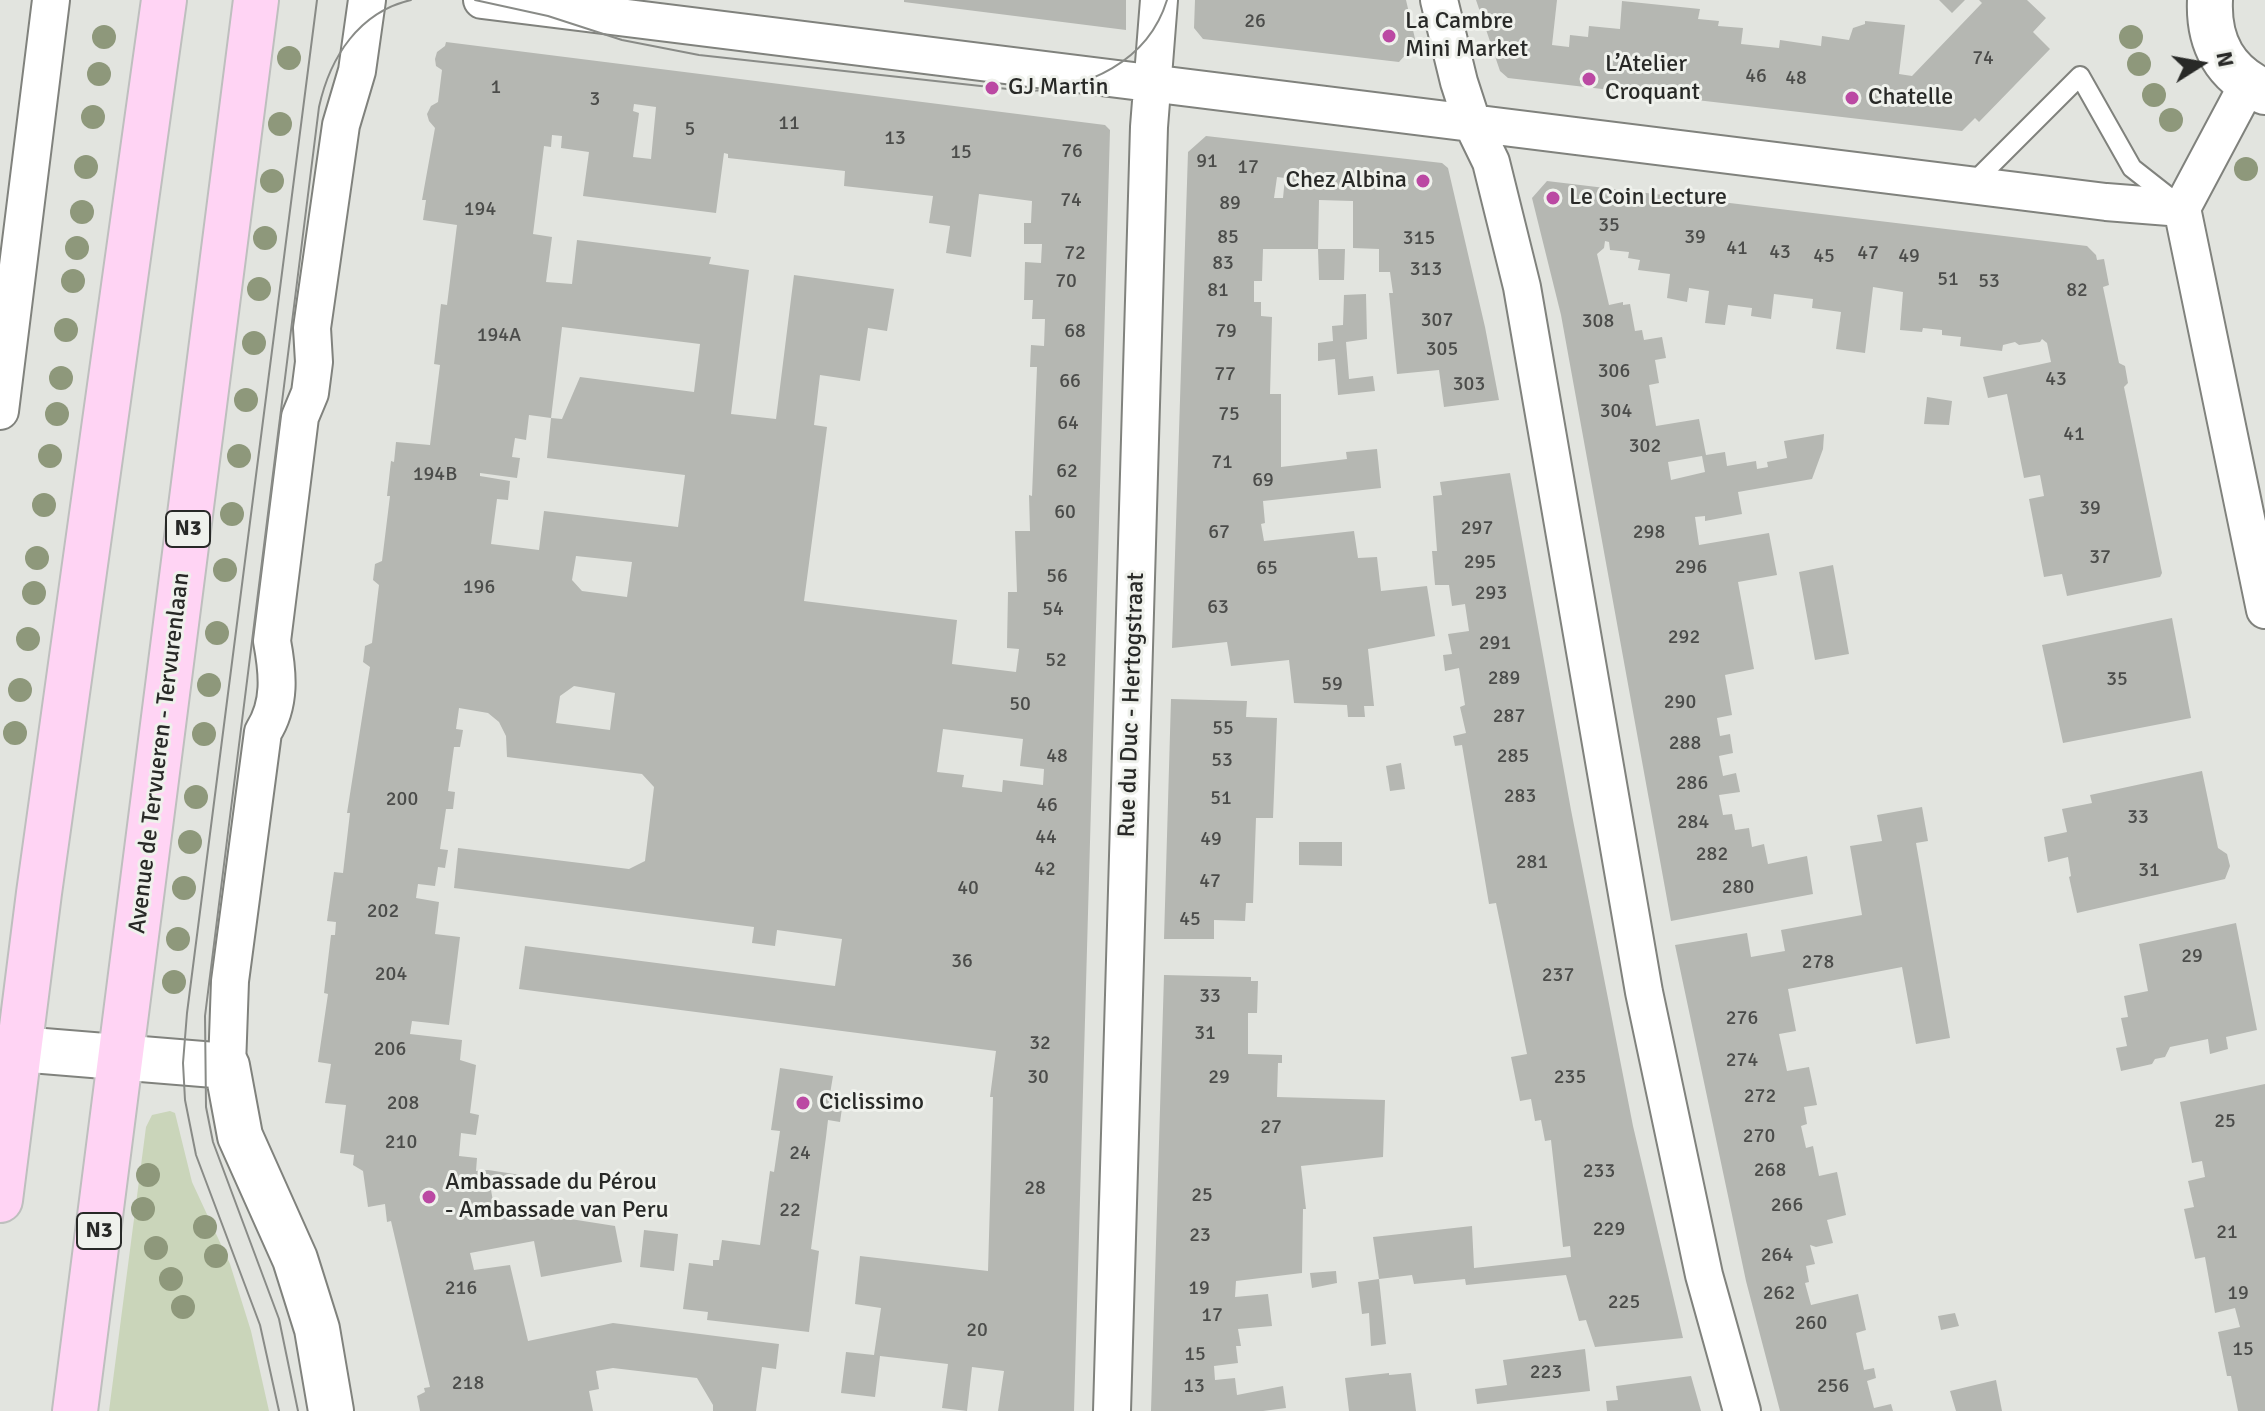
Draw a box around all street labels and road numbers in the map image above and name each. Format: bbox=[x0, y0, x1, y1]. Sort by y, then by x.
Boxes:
road number: N3 bbox=[166, 511, 210, 547]
street label: Avenue de Tervueren - Tervurenlaan bbox=[124, 571, 196, 935]
street label: Rue du Duc - Hertogstraat bbox=[1113, 572, 1151, 838]
road number: N3 bbox=[77, 1213, 121, 1249]

